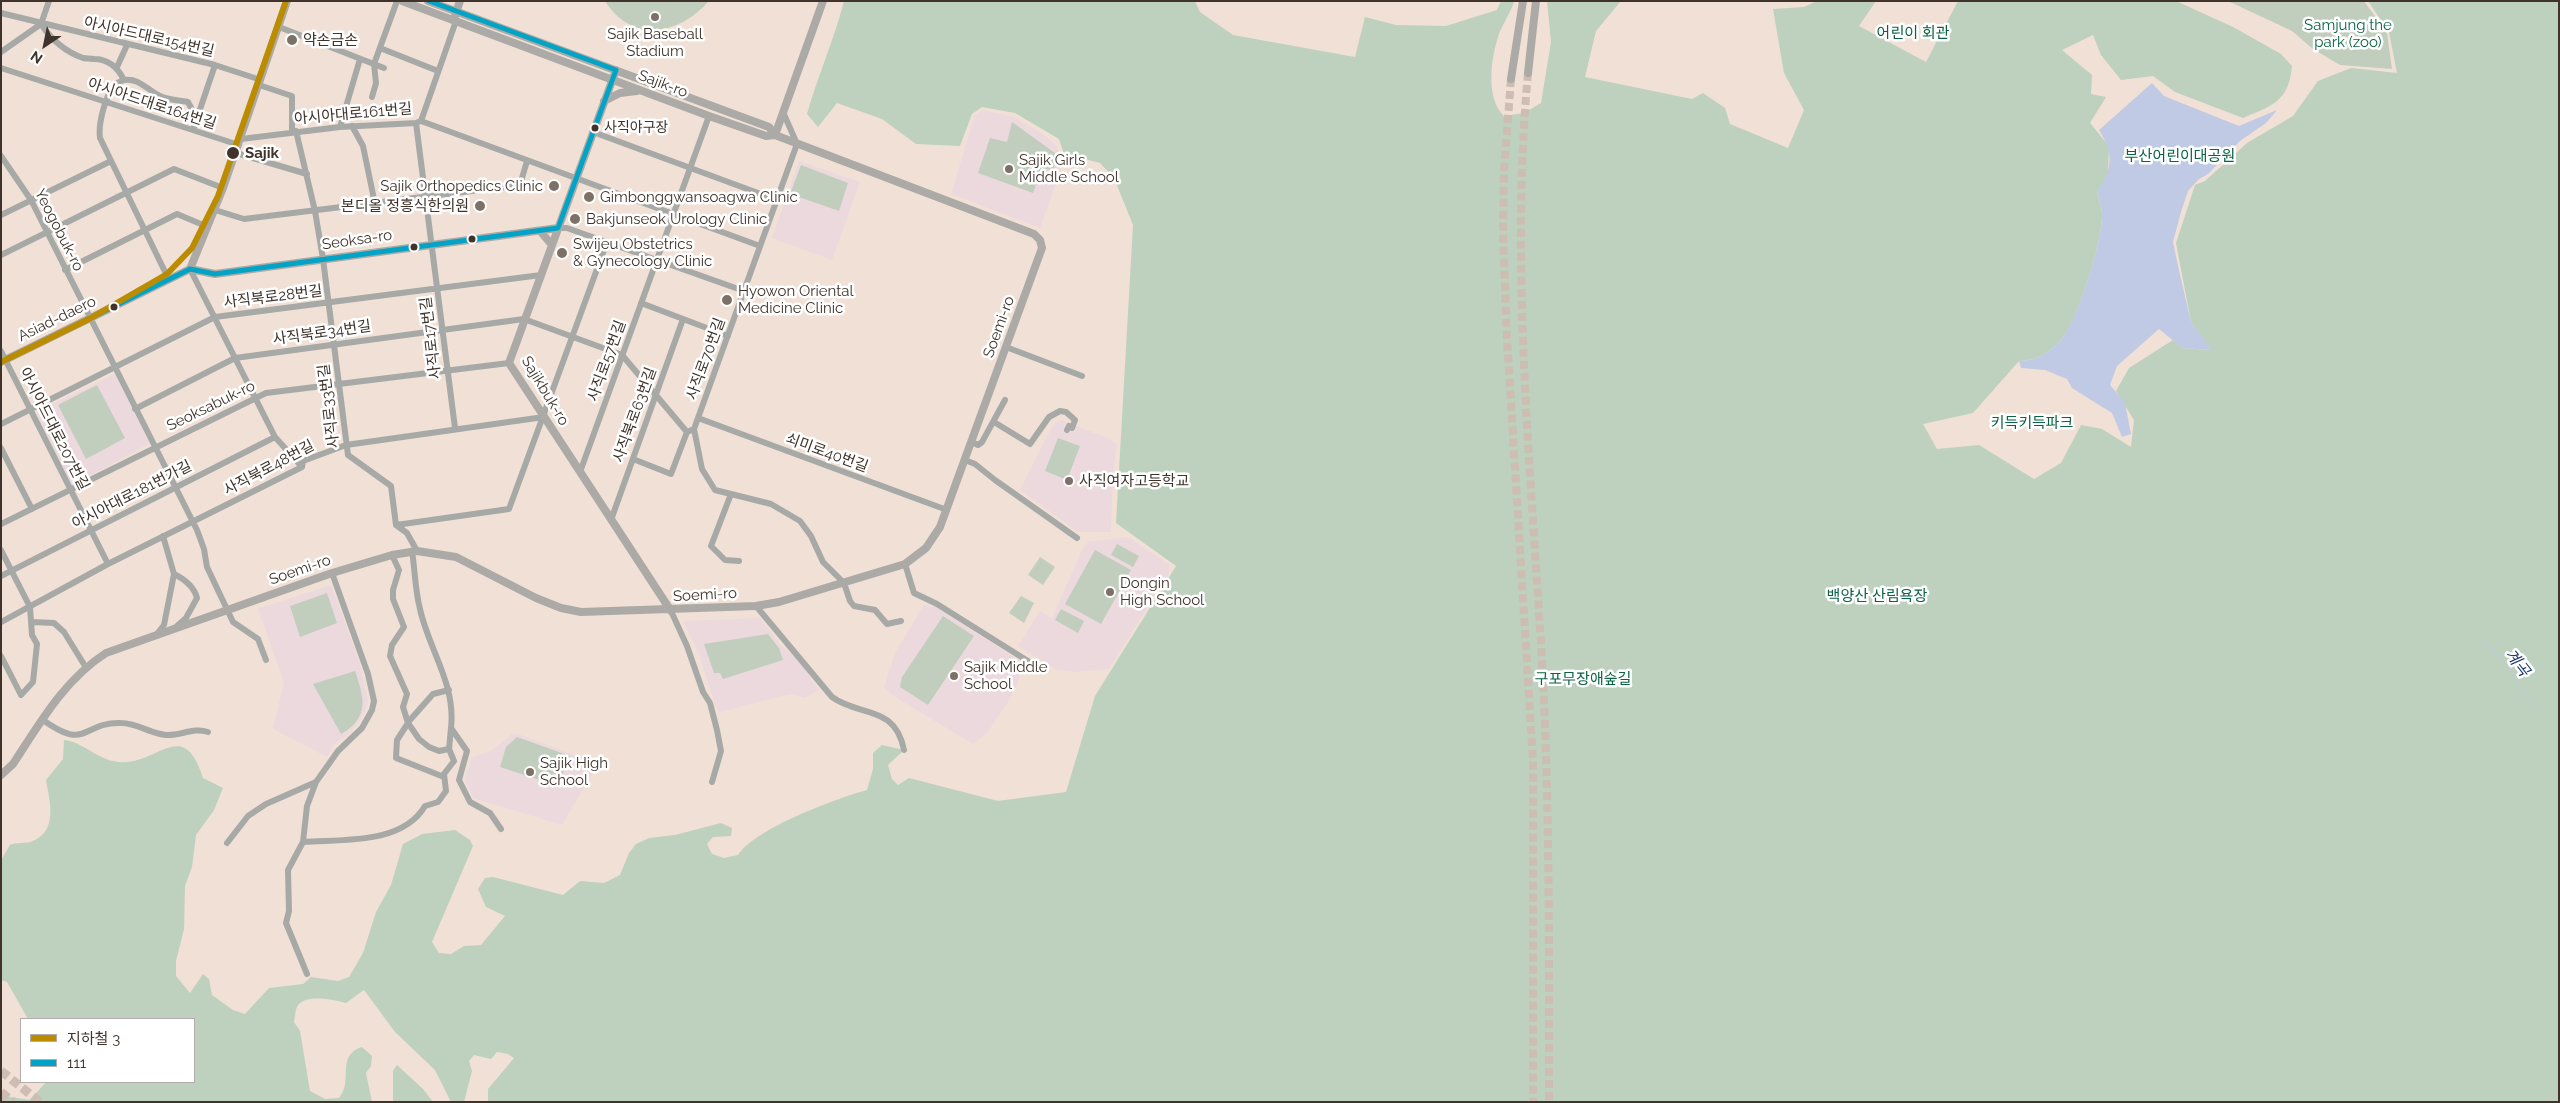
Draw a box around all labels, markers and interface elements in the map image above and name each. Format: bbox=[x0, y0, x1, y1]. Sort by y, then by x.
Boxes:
marker: Sajik Baseball Stadium bbox=[649, 11, 661, 23]
street label: 아시아드대로154번길 bbox=[82, 13, 216, 61]
park label: Samjung the park (zoo) bbox=[2304, 16, 2392, 51]
north arrow bbox=[20, 20, 70, 70]
park label: 어린이 회관 bbox=[1877, 24, 1949, 42]
place label: Sajik Baseball Stadium bbox=[607, 25, 703, 60]
place label: 약손금손 bbox=[303, 31, 358, 49]
marker: 약손금손 bbox=[285, 33, 299, 47]
text: N bbox=[28, 48, 46, 67]
street label: Sajik-ro bbox=[636, 66, 690, 102]
street label: 아시아드대로164번길 bbox=[85, 75, 219, 133]
street label: 아시아대로161번길 bbox=[293, 100, 413, 128]
place label: 사직야구장 bbox=[604, 120, 668, 136]
marker: 사직야구장 bbox=[590, 123, 600, 133]
place label: Sajik bbox=[245, 144, 279, 162]
marker: Sajik bbox=[225, 145, 241, 161]
park label: 부산어린이대공원 bbox=[2125, 147, 2235, 165]
place label: Sajik Girls Middle School bbox=[1019, 151, 1119, 186]
marker: Sajik Girls Middle School bbox=[1003, 163, 1015, 175]
place label: Sajik Orthopedics Clinic bbox=[380, 177, 543, 195]
marker: Sajik Orthopedics Clinic bbox=[547, 179, 561, 193]
street label: Yeogobuk-ro bbox=[31, 186, 87, 274]
place label: Gimbonggwansoagwa Clinic bbox=[600, 188, 798, 206]
marker: Gimbonggwansoagwa Clinic bbox=[582, 190, 596, 204]
place label: 본디올 정흥식한의원 bbox=[341, 197, 469, 215]
marker: 본디올 정흥식한의원 bbox=[473, 199, 487, 213]
place label: Bakjunseok Urology Clinic bbox=[586, 210, 767, 228]
marker: Bakjunseok Urology Clinic bbox=[568, 212, 582, 226]
street label: Seoksa-ro bbox=[321, 226, 393, 254]
unlabelled marker bbox=[467, 234, 477, 244]
place label: Swijeu Obstetrics & Gynecology Clinic bbox=[573, 235, 712, 270]
unlabelled marker bbox=[409, 242, 419, 252]
marker: Swijeu Obstetrics & Gynecology Clinic bbox=[555, 246, 569, 260]
street label: 사직북로28번길 bbox=[223, 282, 323, 312]
place label: Hyowon Oriental Medicine Clinic bbox=[738, 282, 853, 317]
street label: Asiad-daero bbox=[15, 292, 99, 346]
marker: Hyowon Oriental Medicine Clinic bbox=[720, 293, 734, 307]
street label: Soemi-ro bbox=[980, 294, 1018, 360]
street label: 사직로17번길 bbox=[417, 296, 445, 380]
unlabelled marker bbox=[109, 302, 119, 312]
street label: 사직로70번길 bbox=[683, 315, 729, 403]
street label: 사직북로34번길 bbox=[272, 317, 372, 349]
street label: 사직로57번길 bbox=[584, 318, 630, 404]
street label: Sajikbuk-ro bbox=[517, 353, 573, 429]
street label: 사직로33번길 bbox=[315, 363, 343, 449]
street label: 아시아드대로207번길 bbox=[15, 365, 93, 493]
street label: 사직북로63번길 bbox=[609, 365, 661, 465]
street label: Seoksabuk-ro bbox=[164, 377, 258, 435]
park label: 키득키득파크 bbox=[1991, 414, 2073, 432]
street label: 쇠미로40번길 bbox=[783, 430, 871, 476]
street label: 사직북로48번길 bbox=[221, 437, 317, 499]
street label: 아시아대로181번가길 bbox=[69, 457, 195, 533]
place label: 사직여자고등학교 bbox=[1079, 472, 1189, 490]
marker: 사직여자고등학교 bbox=[1063, 475, 1075, 487]
street label: Soemi-ro bbox=[267, 551, 333, 589]
place label: Dongin High School bbox=[1120, 574, 1204, 609]
street label: Soemi-ro bbox=[672, 584, 738, 606]
marker: Dongin High School bbox=[1104, 586, 1116, 598]
park label: 백양산 산림욕장 bbox=[1827, 587, 1927, 605]
water label: 계곡 bbox=[2500, 645, 2534, 681]
place label: Sajik Middle School bbox=[964, 658, 1048, 693]
marker: Sajik Middle School bbox=[948, 670, 960, 682]
park label: 구포무장애숲길 bbox=[1535, 670, 1631, 688]
place label: Sajik High School bbox=[540, 754, 608, 789]
marker: Sajik High School bbox=[524, 766, 536, 778]
legend bbox=[20, 1018, 195, 1083]
text: 지하철 3 bbox=[67, 1030, 120, 1048]
text: 111 bbox=[67, 1054, 86, 1072]

